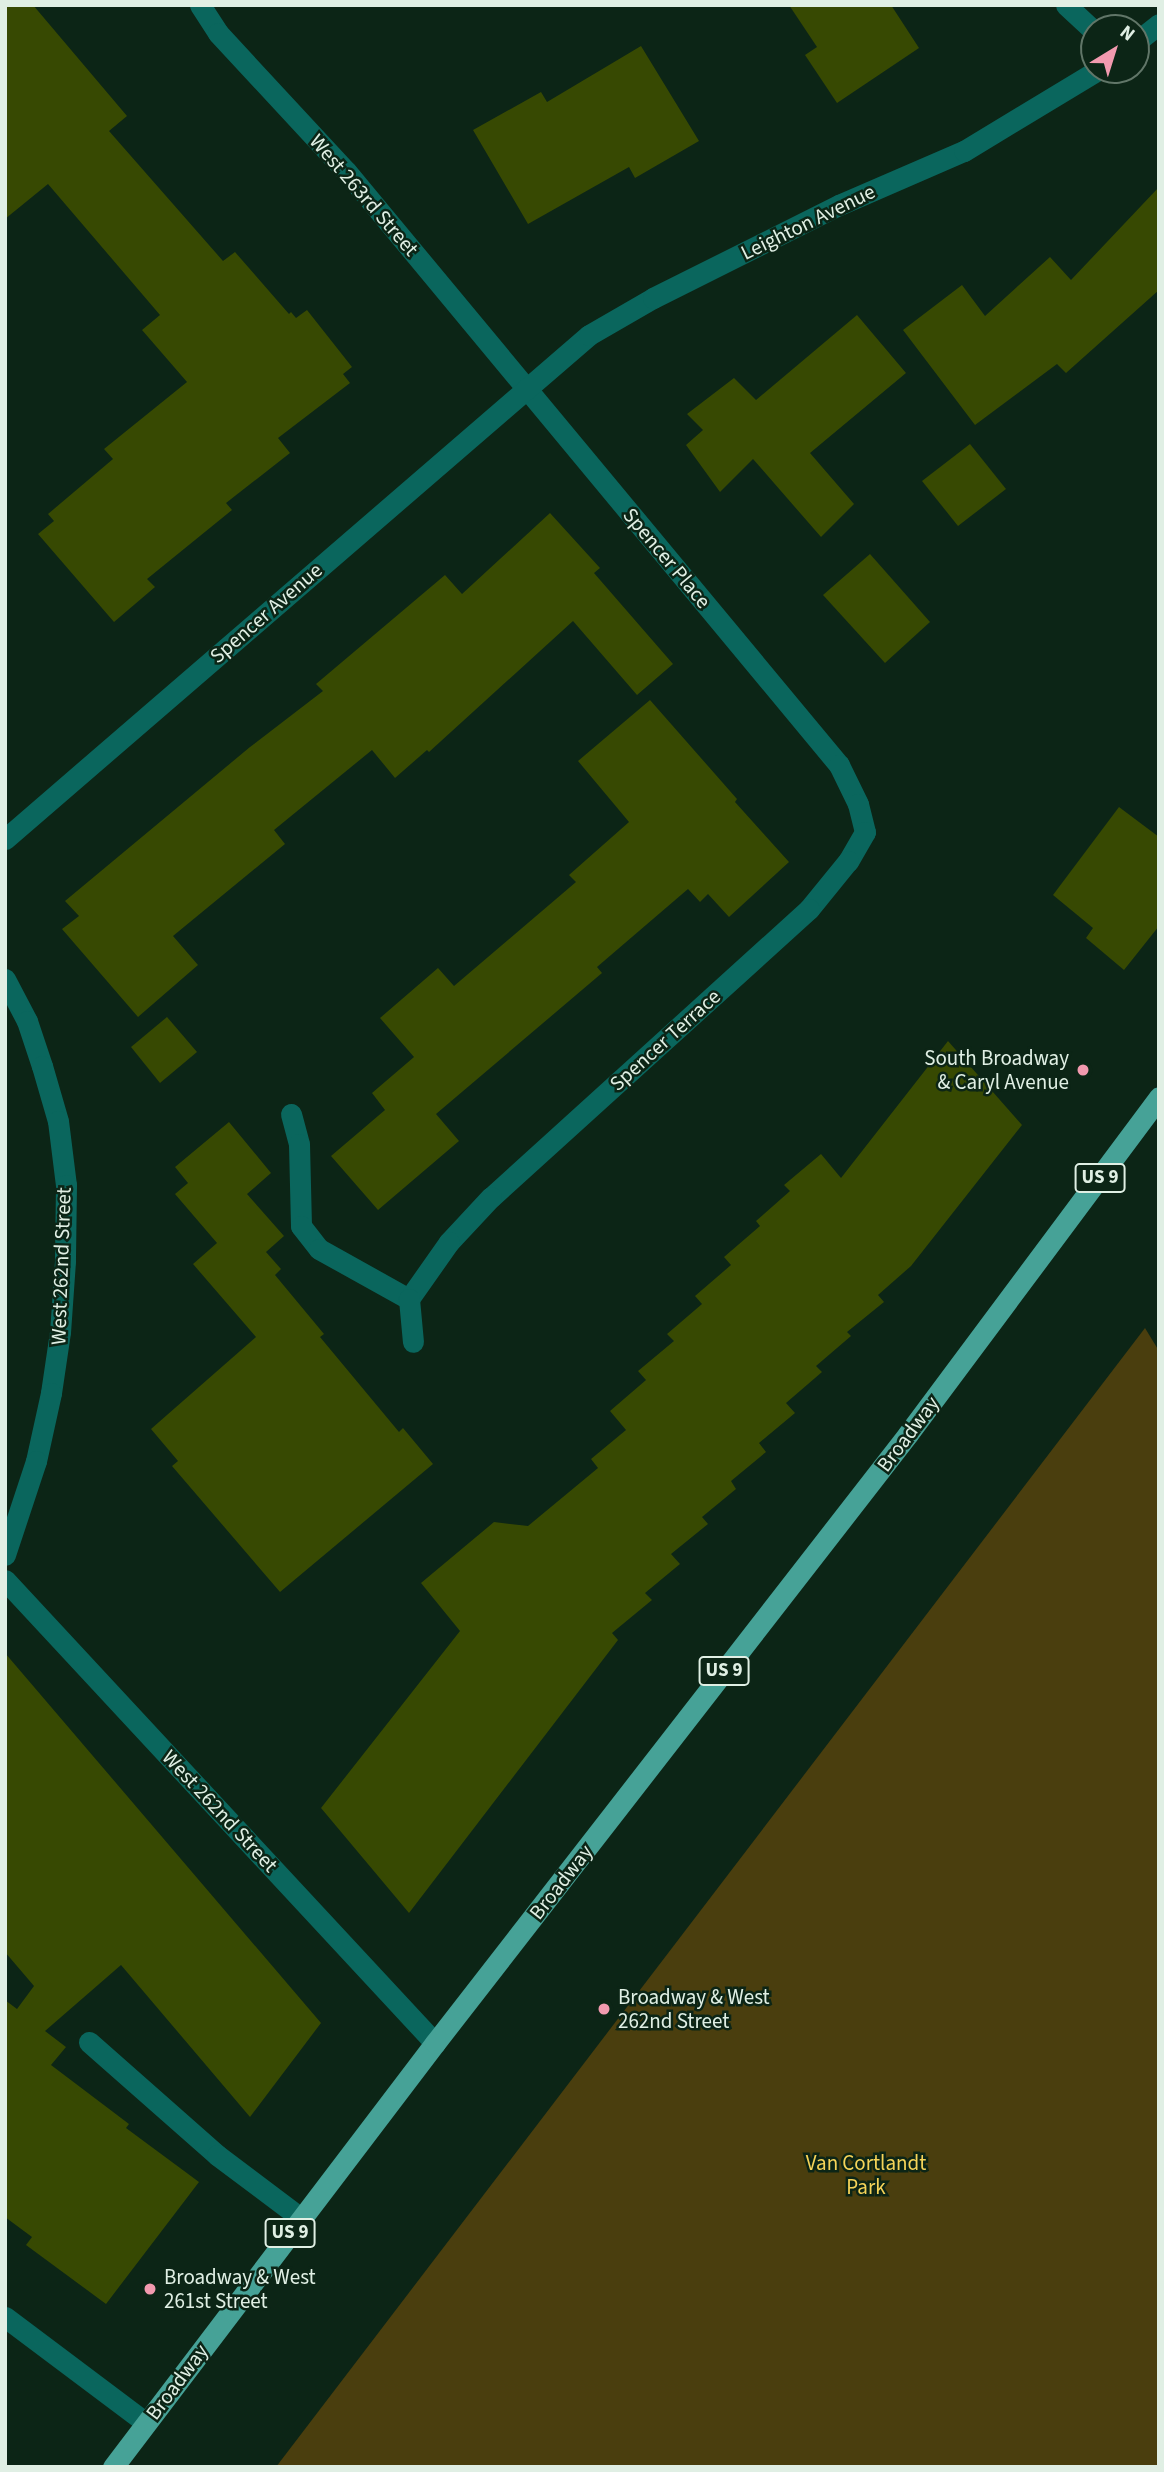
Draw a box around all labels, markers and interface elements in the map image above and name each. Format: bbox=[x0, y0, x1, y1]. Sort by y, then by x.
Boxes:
north arrow bbox=[1080, 14, 1150, 84]
text: N bbox=[1114, 19, 1140, 48]
street label: West 263rd Street bbox=[304, 129, 424, 261]
street label: Leighton Avenue bbox=[737, 179, 879, 265]
street label: Spencer Place bbox=[618, 503, 716, 613]
street label: Spencer Avenue bbox=[205, 557, 327, 669]
street label: Spencer Terrace bbox=[604, 984, 726, 1096]
place label: South Broadway & Caryl Avenue bbox=[924, 1045, 1069, 1095]
marker: South Broadway & Caryl Avenue bbox=[1075, 1062, 1091, 1078]
road number: US 9 bbox=[1074, 1162, 1126, 1194]
street label: West 262nd Street bbox=[46, 1187, 76, 1345]
street label: Broadway bbox=[871, 1391, 945, 1477]
road number: US 9 bbox=[698, 1656, 750, 1686]
street label: West 262nd Street bbox=[157, 1745, 283, 1877]
street label: Broadway bbox=[524, 1840, 598, 1924]
place label: Broadway & West 262nd Street bbox=[618, 1984, 770, 2034]
marker: Broadway & West 262nd Street bbox=[596, 2001, 612, 2017]
park label: Van Cortlandt Park bbox=[806, 2150, 926, 2200]
road number: US 9 bbox=[264, 2218, 316, 2248]
place label: Broadway & West 261st Street bbox=[164, 2264, 316, 2314]
marker: Broadway & West 261st Street bbox=[142, 2281, 158, 2297]
street label: Broadway bbox=[140, 2339, 214, 2425]

